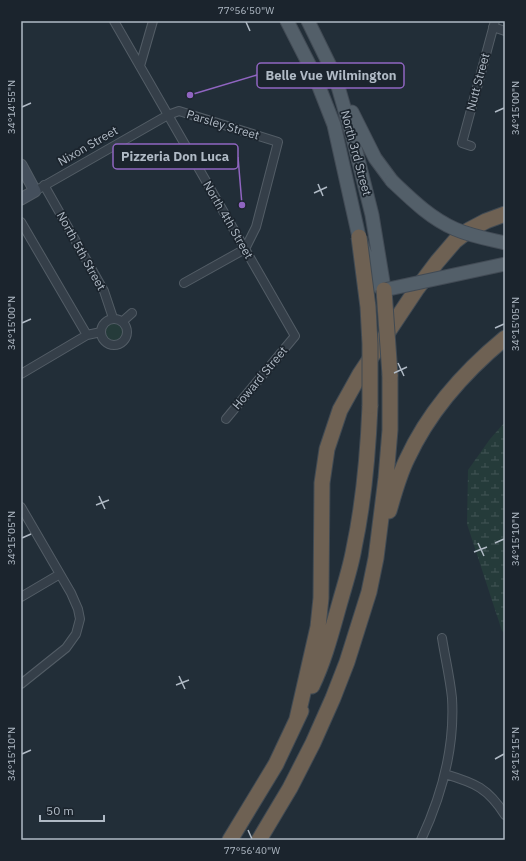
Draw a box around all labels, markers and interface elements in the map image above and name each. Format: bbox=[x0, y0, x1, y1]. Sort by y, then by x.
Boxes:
text: 77°56'50"W bbox=[218, 4, 274, 17]
street label: Nutt Street bbox=[463, 51, 492, 112]
callout: Belle Vue Wilmington bbox=[257, 63, 404, 88]
text: Belle Vue Wilmington bbox=[266, 67, 396, 84]
text: 34°14'55"N bbox=[5, 80, 18, 134]
text: 34°15'00"N bbox=[509, 81, 522, 135]
street label: Parsley Street bbox=[185, 106, 261, 143]
street label: North 3rd Street bbox=[338, 109, 375, 197]
street label: Nixon Street bbox=[55, 122, 120, 169]
callout: Pizzeria Don Luca bbox=[113, 144, 238, 169]
text: Pizzeria Don Luca bbox=[121, 148, 229, 165]
street label: North 4th Street bbox=[200, 178, 257, 261]
street label: North 5th Street bbox=[54, 209, 109, 293]
text: 34°15'00"N bbox=[5, 296, 18, 350]
text: 34°15'05"N bbox=[509, 297, 522, 351]
street label: Howard Street bbox=[229, 343, 290, 412]
text: 34°15'05"N bbox=[5, 511, 18, 565]
text: 34°15'10"N bbox=[509, 512, 522, 566]
text: 34°15'10"N bbox=[5, 727, 18, 781]
text: 34°15'15"N bbox=[509, 727, 522, 781]
scale bar bbox=[40, 797, 104, 823]
text: 50 m bbox=[46, 803, 74, 818]
text: 77°56'40"W bbox=[224, 844, 280, 857]

